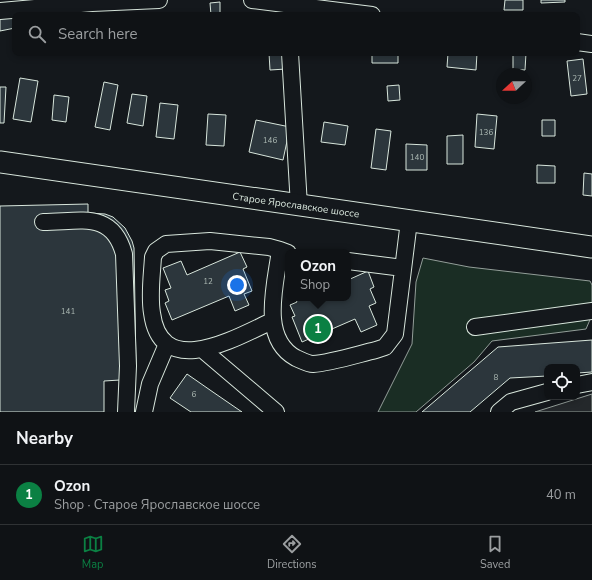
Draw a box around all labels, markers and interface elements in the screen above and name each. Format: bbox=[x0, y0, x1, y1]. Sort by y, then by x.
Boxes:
search box bbox=[12, 12, 580, 56]
icon: search bbox=[26, 23, 48, 45]
text: Search here bbox=[58, 24, 138, 44]
north arrow bbox=[496, 68, 532, 104]
house number: 27 bbox=[572, 73, 582, 84]
house number: 136 bbox=[479, 127, 493, 138]
house number: 146 bbox=[263, 135, 277, 146]
house number: 140 bbox=[410, 152, 424, 163]
street label: Старое Ярославское шоссе bbox=[231, 189, 360, 222]
popup bbox=[285, 249, 351, 301]
text: Ozon bbox=[300, 256, 336, 276]
your location bbox=[227, 275, 247, 295]
house number: 12 bbox=[203, 276, 213, 287]
text: Shop bbox=[300, 276, 330, 294]
house number: 141 bbox=[61, 306, 75, 317]
pin: 1 bbox=[305, 314, 331, 344]
map controls bbox=[544, 364, 580, 400]
button: locate bbox=[544, 364, 580, 400]
house number: 8 bbox=[494, 372, 499, 383]
house number: 6 bbox=[192, 389, 197, 400]
text: Nearby bbox=[16, 427, 73, 450]
text: Ozon bbox=[54, 476, 90, 496]
text: 1 bbox=[25, 486, 33, 504]
text: 40 m bbox=[546, 486, 576, 504]
text: Shop · Старое Ярославское шоссе bbox=[54, 496, 260, 514]
tab: Map bbox=[82, 533, 104, 572]
tab: Directions bbox=[267, 533, 317, 572]
tab: Saved bbox=[480, 533, 510, 572]

